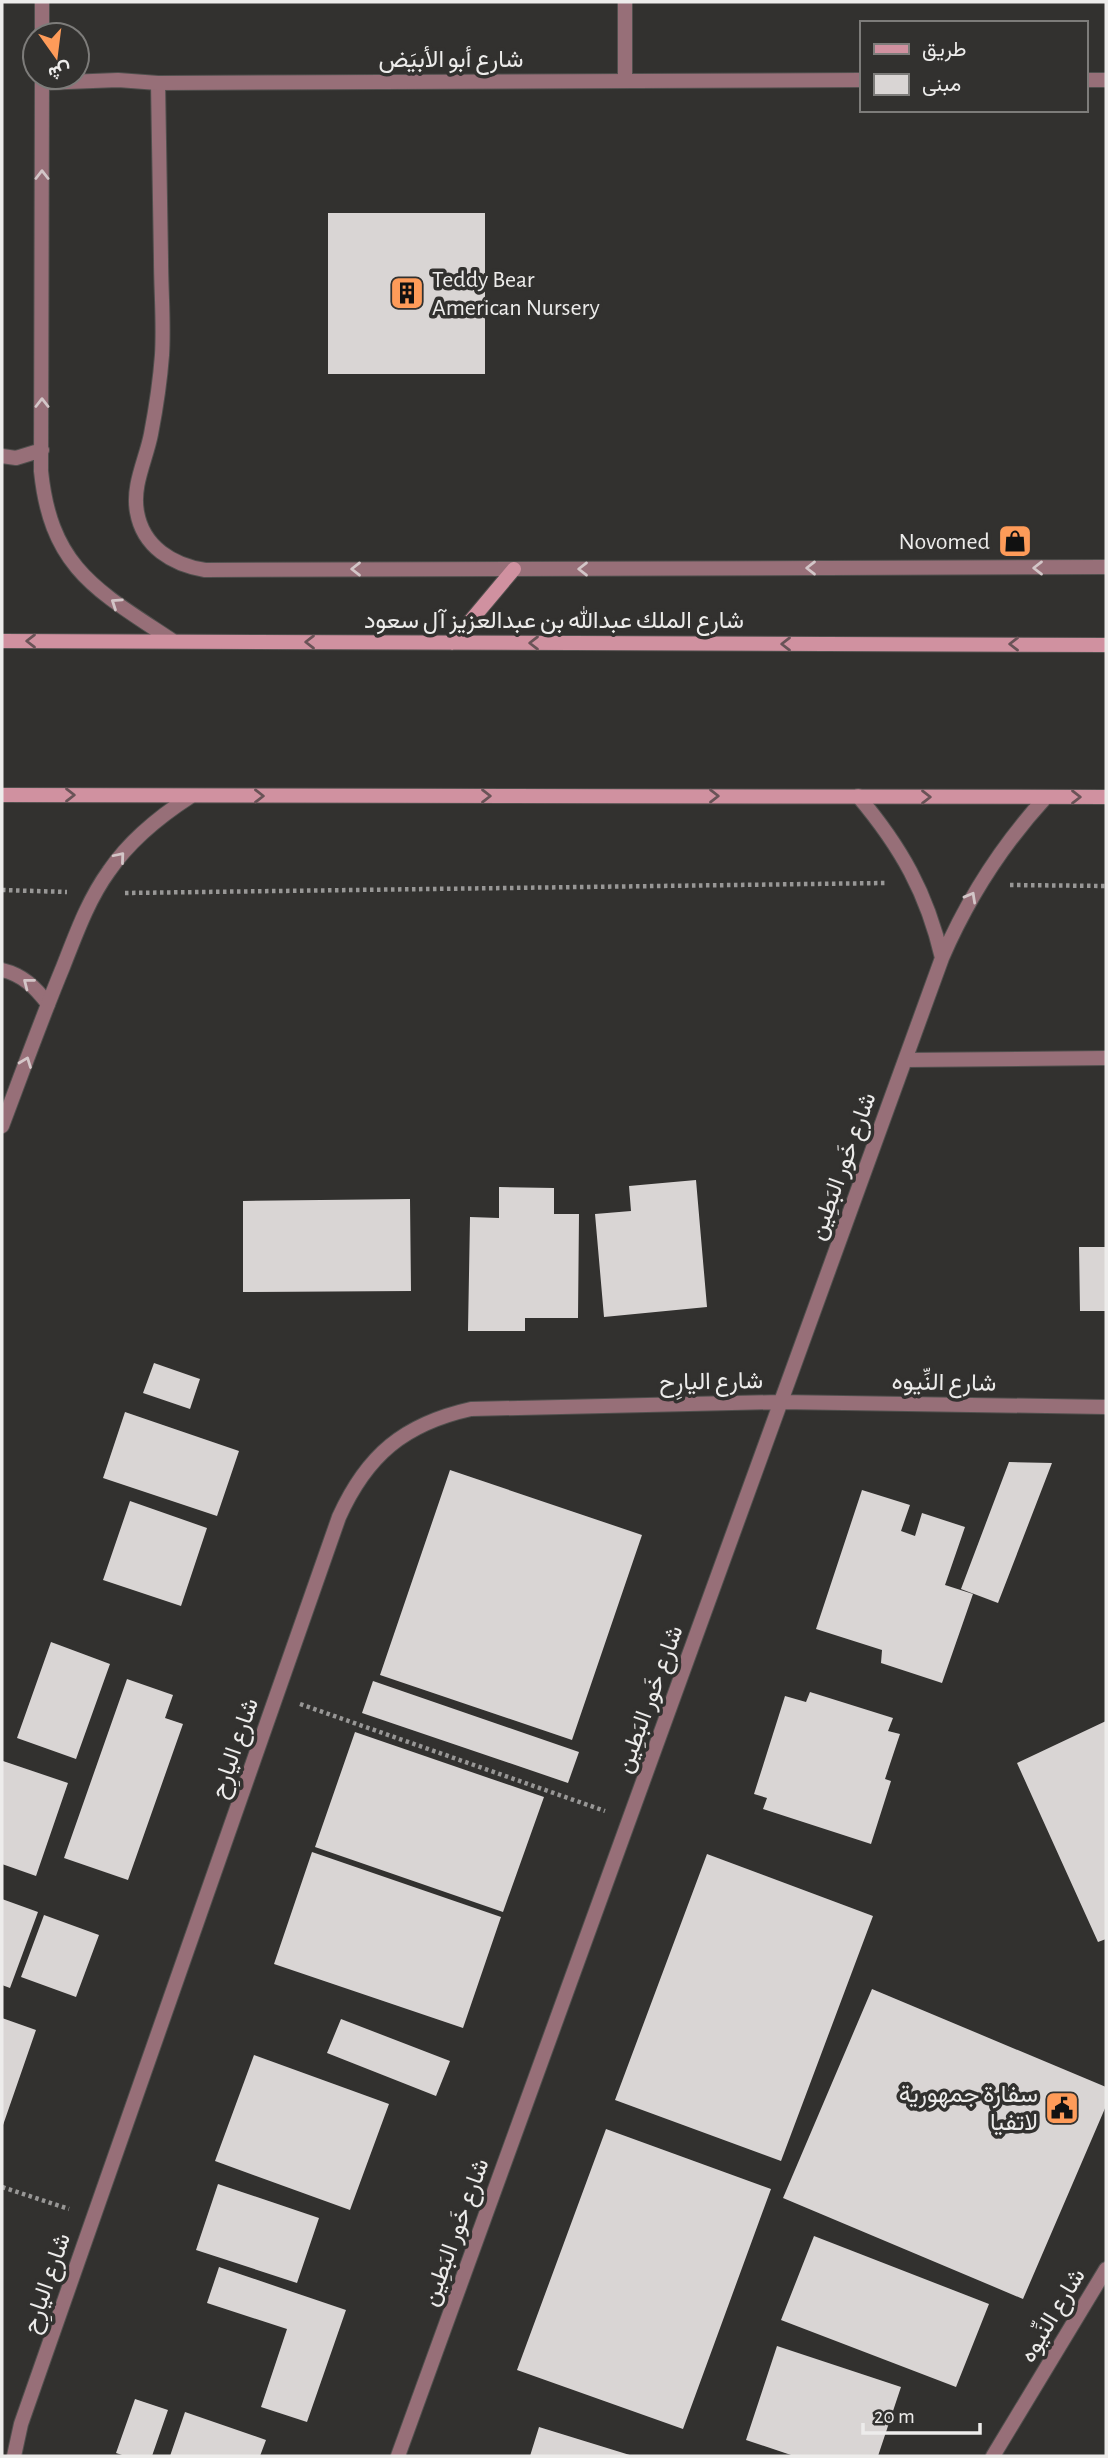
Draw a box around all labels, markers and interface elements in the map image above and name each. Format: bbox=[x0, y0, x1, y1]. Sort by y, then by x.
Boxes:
north arrow bbox=[21, 21, 91, 91]
legend bbox=[860, 21, 1087, 112]
text: طريق bbox=[922, 39, 967, 62]
street label: شارع أبو الأبيَض bbox=[379, 45, 524, 75]
text: ش bbox=[46, 58, 73, 83]
text: مبنى bbox=[922, 74, 961, 96]
one-way arrow bbox=[34, 169, 50, 180]
place label: Teddy Bear American Nursery bbox=[432, 268, 600, 320]
building icon: Teddy Bear American Nursery bbox=[388, 274, 426, 312]
one-way arrow bbox=[34, 397, 50, 407]
shop icon: Novomed bbox=[996, 522, 1034, 560]
place label: Novomed bbox=[899, 530, 990, 554]
one-way arrow bbox=[805, 560, 815, 576]
one-way arrow bbox=[1032, 560, 1043, 576]
one-way arrow bbox=[350, 561, 360, 577]
one-way arrow bbox=[577, 561, 588, 577]
one-way arrow bbox=[111, 599, 124, 612]
street label: شارع الملك عبدالله بن عبدالعزيز آل سعود bbox=[364, 606, 744, 636]
one-way arrow bbox=[26, 633, 36, 649]
one-way arrow bbox=[304, 634, 315, 650]
one-way arrow bbox=[528, 635, 539, 651]
one-way arrow bbox=[780, 636, 791, 651]
one-way arrow bbox=[1008, 636, 1018, 652]
one-way arrow bbox=[65, 787, 76, 803]
one-way arrow bbox=[254, 788, 265, 804]
one-way arrow bbox=[482, 788, 492, 804]
one-way arrow bbox=[709, 788, 720, 804]
one-way arrow bbox=[921, 789, 932, 805]
one-way arrow bbox=[1071, 789, 1082, 805]
one-way arrow bbox=[112, 852, 124, 865]
one-way arrow bbox=[963, 891, 976, 904]
one-way arrow bbox=[23, 978, 35, 991]
one-way arrow bbox=[18, 1057, 32, 1069]
street label: شارع خَور البَطِين bbox=[804, 1089, 884, 1244]
street label: شارع النِّيوه bbox=[891, 1366, 997, 1399]
street label: شارع اليارِح bbox=[659, 1369, 763, 1400]
street label: شارع خَور البَطِين bbox=[611, 1622, 691, 1777]
street label: شارع اليارِح bbox=[207, 1695, 268, 1803]
place label: سفارة جمهورية لاتفيا bbox=[899, 2083, 1038, 2136]
public building icon: سفارة جمهورية لاتفيا bbox=[1043, 2089, 1081, 2127]
street label: شارع خَور البَطِين bbox=[417, 2155, 497, 2310]
street label: شارع اليارِح bbox=[19, 2230, 80, 2338]
street label: شارع النِّيوه bbox=[1012, 2263, 1093, 2368]
scale bar bbox=[863, 2392, 980, 2436]
text: 20 m bbox=[874, 2406, 915, 2427]

